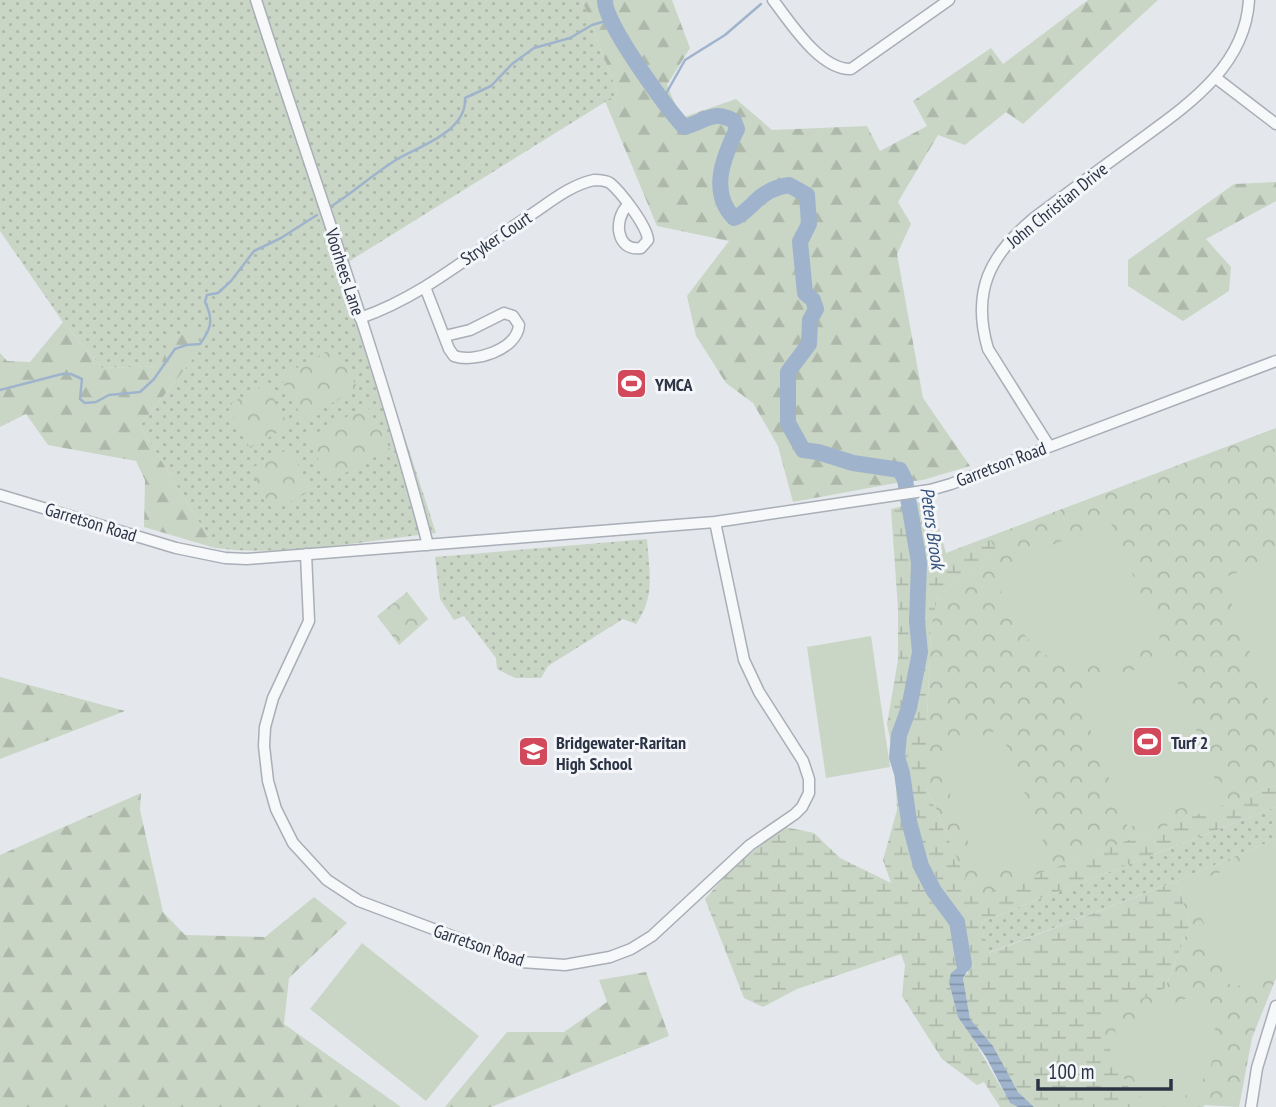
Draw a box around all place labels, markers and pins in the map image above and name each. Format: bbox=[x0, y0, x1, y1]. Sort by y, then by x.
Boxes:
sports icon: YMCA bbox=[615, 367, 649, 401]
place label: YMCA bbox=[654, 373, 693, 396]
sports icon: Turf 2 bbox=[1131, 725, 1165, 759]
place label: Bridgewater-Raritan High School bbox=[556, 731, 686, 775]
place label: Turf 2 bbox=[1171, 731, 1208, 754]
school or university icon: Bridgewater-Raritan High School bbox=[516, 735, 550, 769]

